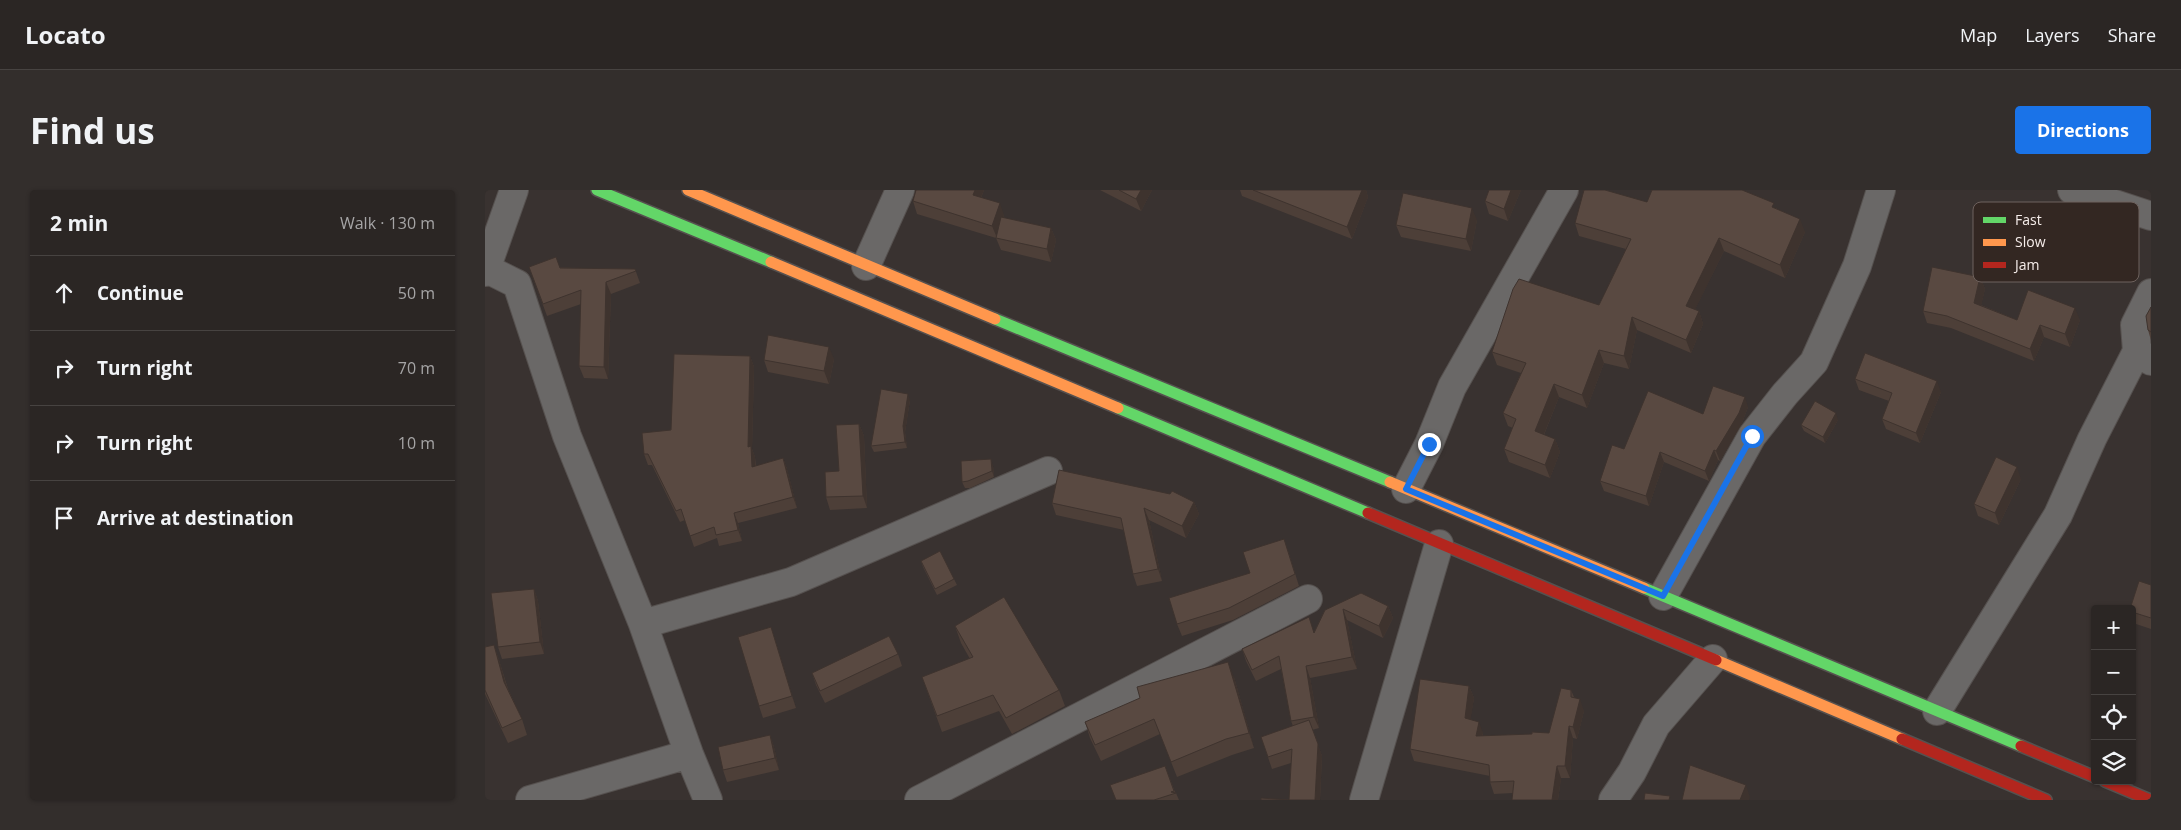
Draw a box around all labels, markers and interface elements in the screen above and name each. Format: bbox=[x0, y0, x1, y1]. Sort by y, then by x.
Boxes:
text: Locato bbox=[25, 18, 106, 51]
text: Map bbox=[1960, 23, 1997, 47]
text: Layers bbox=[2025, 23, 2080, 47]
text: Share bbox=[2108, 23, 2156, 47]
button: Directions bbox=[2015, 106, 2151, 154]
text: Find us bbox=[30, 107, 155, 154]
legend bbox=[1973, 202, 2139, 282]
text: 2 min bbox=[50, 209, 108, 237]
text: Fast bbox=[2015, 210, 2042, 229]
text: Walk · 130 m bbox=[340, 212, 435, 234]
text: Slow bbox=[2015, 232, 2046, 251]
text: Jam bbox=[2013, 255, 2040, 274]
icon: ahead bbox=[50, 279, 78, 307]
text: Continue bbox=[97, 280, 184, 306]
text: 50 m bbox=[398, 282, 435, 304]
icon: right bbox=[50, 354, 78, 382]
text: Turn right bbox=[97, 355, 192, 381]
text: 70 m bbox=[398, 357, 435, 379]
route start bbox=[1741, 425, 1764, 448]
icon: right bbox=[50, 429, 78, 457]
text: Turn right bbox=[97, 430, 192, 456]
text: 10 m bbox=[398, 432, 435, 454]
route end bbox=[1418, 433, 1441, 456]
icon: arrive bbox=[50, 504, 78, 532]
text: Arrive at destination bbox=[97, 505, 294, 531]
map controls bbox=[2091, 605, 2136, 785]
button: + bbox=[2091, 605, 2136, 650]
button: − bbox=[2091, 650, 2136, 695]
button: locate bbox=[2091, 695, 2136, 740]
button: layers bbox=[2091, 740, 2136, 785]

